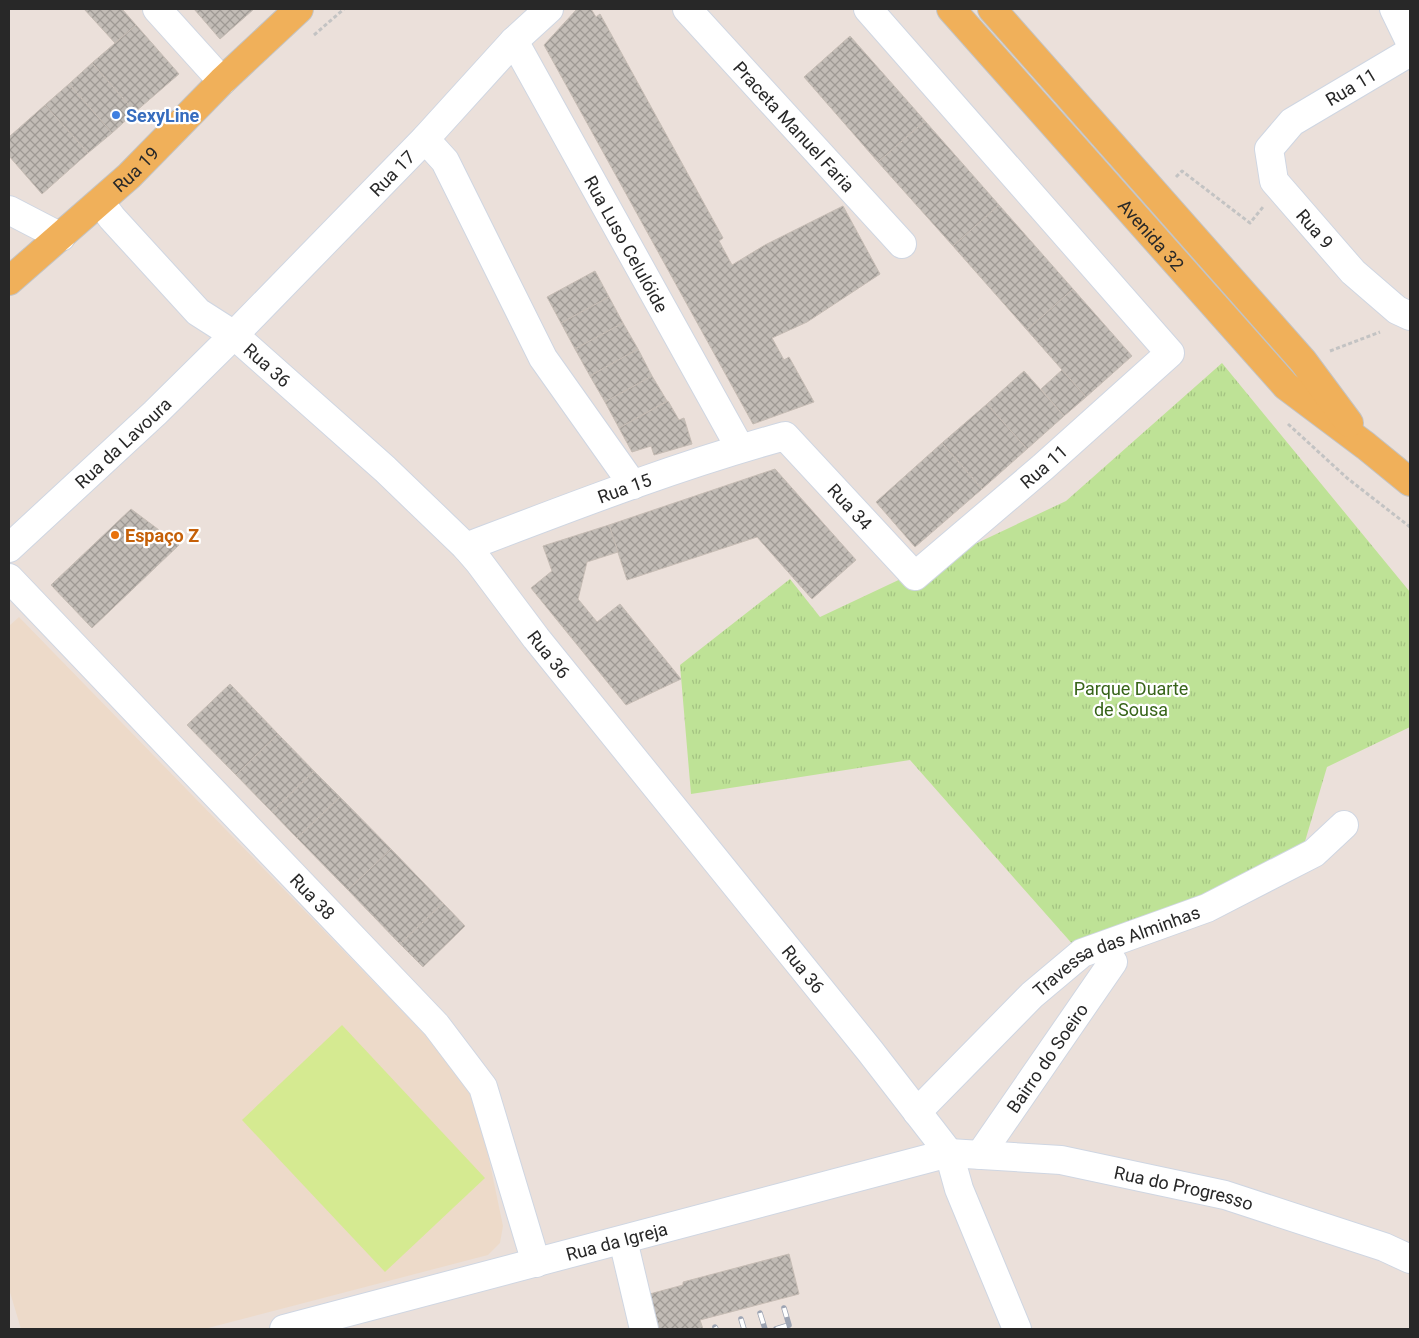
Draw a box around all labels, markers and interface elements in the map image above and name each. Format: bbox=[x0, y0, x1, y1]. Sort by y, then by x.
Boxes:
street label: Praceta Manuel Faria bbox=[729, 57, 859, 196]
street label: Rua 11 bbox=[1322, 64, 1380, 110]
place label: SexyLine bbox=[126, 105, 200, 126]
marker: SexyLine bbox=[110, 109, 122, 121]
street label: Rua 19 bbox=[108, 142, 163, 196]
street label: Rua 17 bbox=[365, 146, 419, 200]
street label: Rua Luso Celulóide bbox=[580, 172, 673, 316]
street label: Avenida 32 bbox=[1114, 195, 1189, 275]
street label: Rua 9 bbox=[1292, 204, 1338, 253]
street label: Rua 36 bbox=[240, 338, 295, 391]
street label: Rua da Lavoura bbox=[70, 393, 175, 492]
street label: Rua 11 bbox=[1016, 440, 1071, 492]
street label: Rua 15 bbox=[595, 468, 654, 507]
street label: Rua 34 bbox=[824, 479, 877, 534]
place label: Espaço Z bbox=[125, 525, 199, 546]
marker: Espaço Z bbox=[109, 529, 121, 541]
street label: Rua 36 bbox=[523, 626, 575, 682]
park label: Parque Duarte de Sousa bbox=[1074, 678, 1188, 720]
street label: Rua 38 bbox=[286, 869, 340, 923]
street label: Travessa das Alminhas bbox=[1028, 901, 1203, 1000]
street label: Rua 36 bbox=[778, 941, 829, 997]
street label: Bairro do Soeiro bbox=[1002, 999, 1092, 1117]
street label: Rua do Progresso bbox=[1112, 1161, 1256, 1214]
street label: Rua da Igreja bbox=[563, 1217, 670, 1264]

